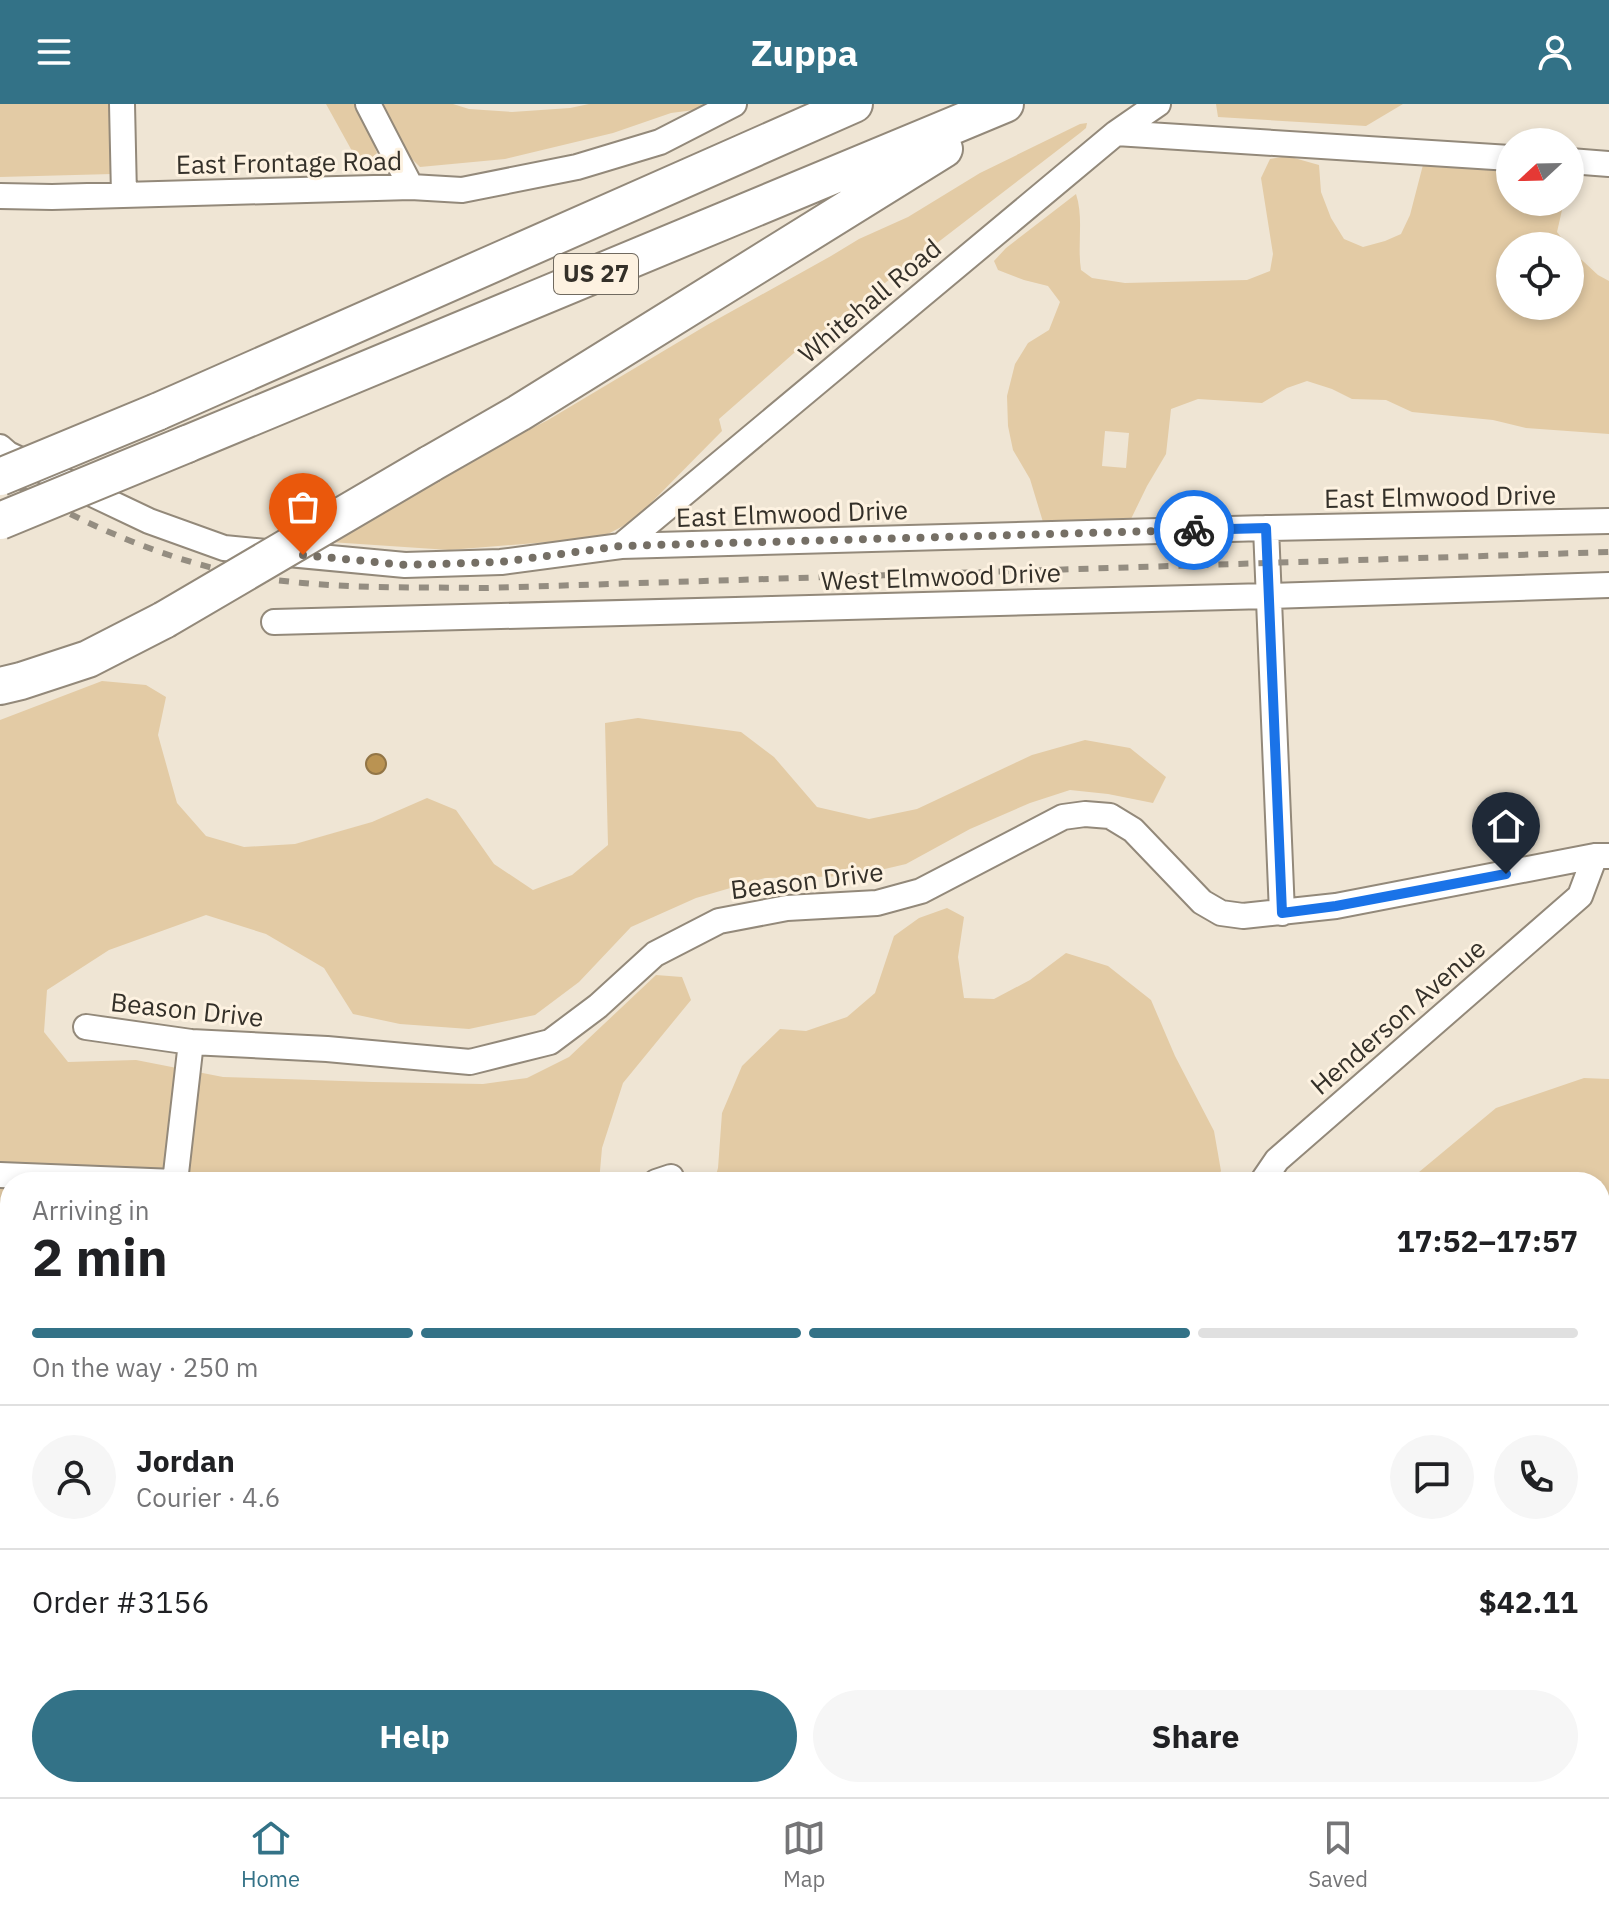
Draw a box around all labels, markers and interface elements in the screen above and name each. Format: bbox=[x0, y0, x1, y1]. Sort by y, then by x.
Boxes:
text: Zuppa bbox=[751, 29, 858, 76]
icon: menu bbox=[32, 30, 76, 74]
icon: person bbox=[1533, 30, 1577, 74]
north arrow bbox=[1496, 128, 1584, 216]
map controls bbox=[1496, 128, 1584, 320]
street label: East Frontage Road bbox=[176, 143, 402, 181]
street label: Whitehall Road bbox=[791, 231, 948, 370]
button: locate bbox=[1496, 232, 1584, 320]
road number: US 27 bbox=[554, 254, 638, 294]
pin bbox=[269, 473, 337, 555]
street label: East Elmwood Drive bbox=[1324, 477, 1556, 515]
icon: bag bbox=[281, 485, 325, 529]
courier bbox=[1154, 490, 1234, 570]
street label: East Elmwood Drive bbox=[675, 492, 909, 534]
icon: bike bbox=[1172, 508, 1216, 552]
street label: West Elmwood Drive bbox=[820, 555, 1062, 597]
pin bbox=[1472, 792, 1540, 874]
icon: home bbox=[1484, 804, 1528, 848]
street label: Beason Drive bbox=[729, 854, 885, 906]
street label: Henderson Avenue bbox=[1303, 931, 1492, 1102]
street label: Beason Drive bbox=[109, 984, 265, 1034]
text: Arriving in bbox=[32, 1193, 149, 1227]
text: 17:52–17:57 bbox=[1397, 1221, 1578, 1260]
text: 2 min bbox=[32, 1223, 168, 1290]
text: On the way · 250 m bbox=[32, 1350, 258, 1384]
button: person bbox=[32, 1435, 116, 1519]
button: chat bbox=[1390, 1435, 1474, 1519]
button: phone bbox=[1494, 1435, 1578, 1519]
text: Jordan bbox=[136, 1441, 235, 1480]
text: Courier · 4.6 bbox=[136, 1480, 280, 1514]
text: Order #3156 bbox=[32, 1582, 209, 1621]
text: $42.11 bbox=[1479, 1582, 1578, 1621]
button: Help bbox=[32, 1690, 797, 1782]
button: Share bbox=[813, 1690, 1578, 1782]
tab: Home bbox=[241, 1816, 300, 1893]
tab: Map bbox=[782, 1816, 826, 1893]
tab: Saved bbox=[1308, 1816, 1368, 1893]

